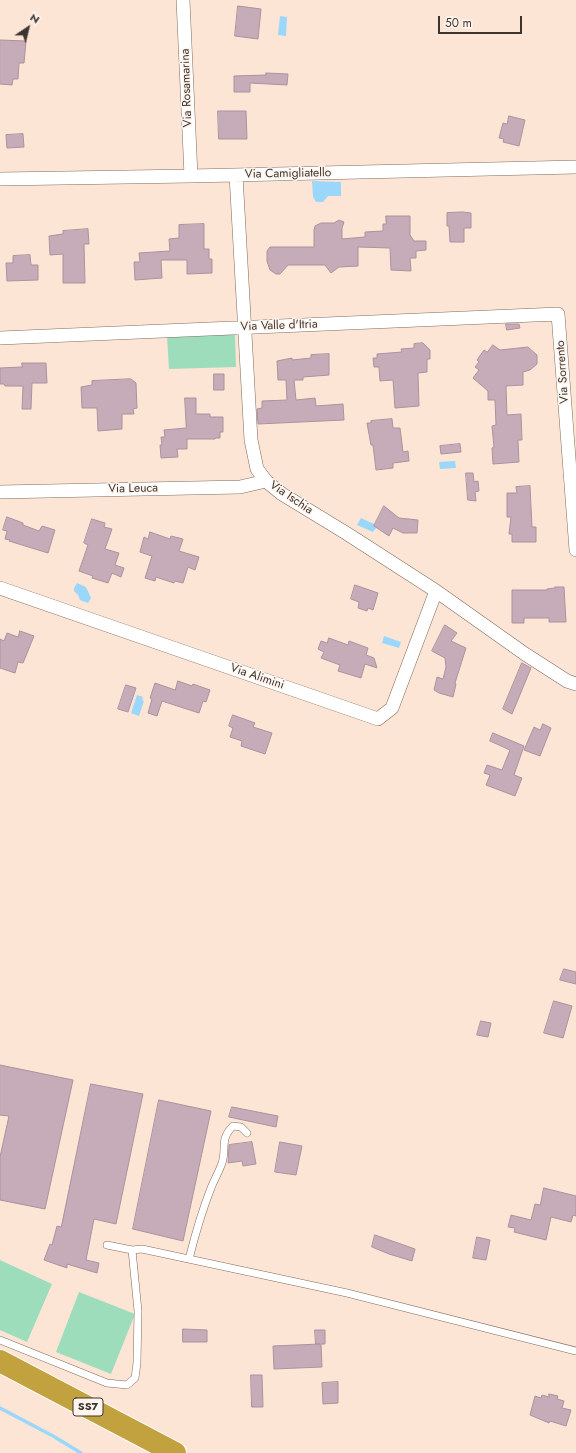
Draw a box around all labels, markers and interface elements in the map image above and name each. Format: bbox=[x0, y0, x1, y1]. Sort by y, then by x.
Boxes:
north arrow bbox=[8, 8, 48, 48]
scale bar bbox=[440, 8, 524, 34]
text: N bbox=[27, 9, 43, 27]
text: 50 m bbox=[445, 14, 472, 32]
street label: Via Rosamarina bbox=[178, 48, 196, 128]
street label: Via Camigliatello bbox=[245, 166, 331, 182]
street label: Via Valle d'Itria bbox=[240, 317, 318, 335]
street label: Via Sorrento bbox=[554, 340, 572, 404]
street label: Via Ischia bbox=[267, 478, 315, 518]
street label: Via Leuca bbox=[108, 481, 158, 497]
street label: Via Alimini bbox=[228, 661, 286, 693]
road number: SS7 bbox=[73, 1398, 103, 1416]

